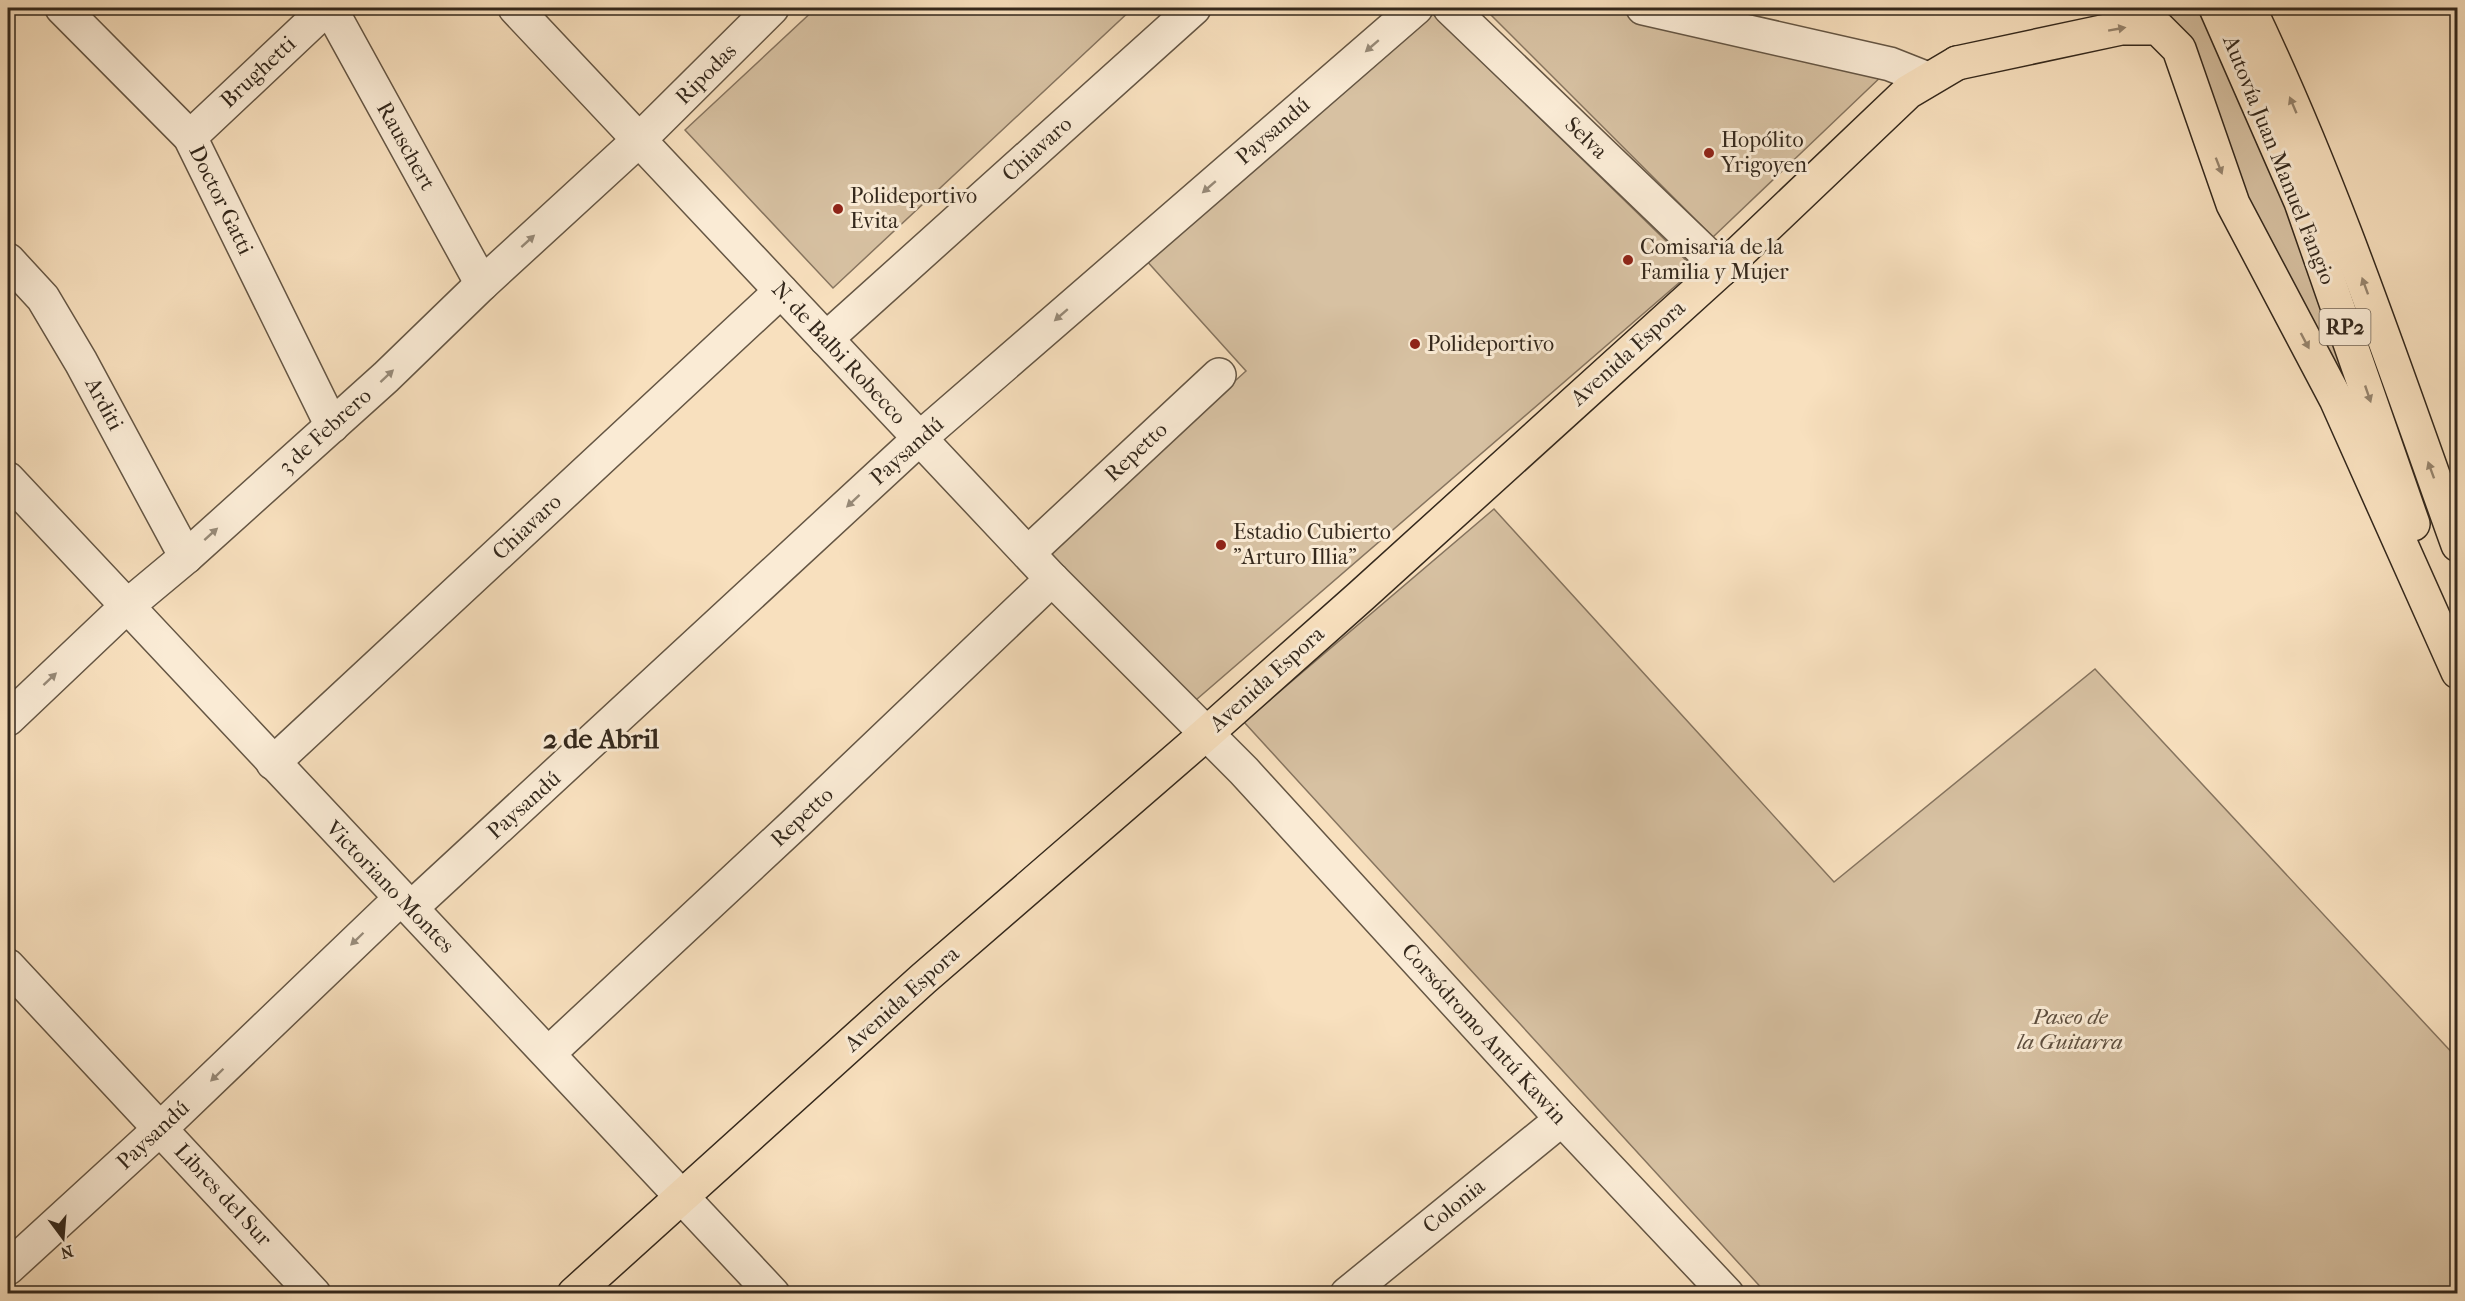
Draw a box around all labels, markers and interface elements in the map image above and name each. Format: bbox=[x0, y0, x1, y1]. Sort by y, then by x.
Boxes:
one-way arrow bbox=[2108, 24, 2127, 33]
street label: Brughetti bbox=[215, 30, 301, 113]
street label: Autovía Juan Manuel Fangio bbox=[2217, 31, 2341, 288]
street label: Ripodas bbox=[670, 38, 742, 110]
one-way arrow bbox=[1365, 39, 1380, 52]
street label: Paysandú bbox=[1231, 91, 1316, 170]
one-way arrow bbox=[2288, 96, 2298, 114]
street label: Rauschert bbox=[371, 97, 441, 195]
street label: Chiavaro bbox=[997, 111, 1077, 187]
street label: Selva bbox=[1559, 112, 1613, 165]
place label: Hopólito Yrigoyen bbox=[1720, 127, 1807, 178]
street label: Doctor Gatti bbox=[183, 141, 259, 259]
marker: Hopólito Yrigoyen bbox=[1702, 146, 1716, 160]
one-way arrow bbox=[2214, 158, 2224, 176]
one-way arrow bbox=[1201, 181, 1217, 194]
place label: Polideportivo Evita bbox=[850, 183, 977, 234]
marker: Polideportivo Evita bbox=[831, 202, 845, 216]
place label: Comisaria de la Familia y Mujer bbox=[1640, 234, 1789, 285]
one-way arrow bbox=[520, 235, 535, 248]
marker: Comisaria de la Familia y Mujer bbox=[1621, 253, 1635, 267]
street label: N. de Balbi Robecco bbox=[766, 276, 912, 430]
one-way arrow bbox=[2360, 277, 2370, 295]
street label: Avenida Espora bbox=[1565, 294, 1691, 412]
one-way arrow bbox=[1054, 308, 1069, 321]
road number: RP2 bbox=[2320, 309, 2370, 345]
place label: Polideportivo bbox=[1427, 331, 1554, 357]
one-way arrow bbox=[2300, 333, 2310, 350]
marker: Polideportivo bbox=[1408, 337, 1422, 351]
one-way arrow bbox=[379, 369, 393, 383]
street label: Arditi bbox=[79, 372, 129, 435]
street label: 3 de Febrero bbox=[273, 383, 377, 479]
one-way arrow bbox=[2363, 385, 2373, 403]
street label: Paysandú bbox=[865, 411, 949, 491]
street label: Repetto bbox=[1099, 416, 1173, 488]
one-way arrow bbox=[2425, 461, 2435, 479]
street label: Chiavaro bbox=[487, 489, 567, 565]
one-way arrow bbox=[846, 494, 861, 507]
place label: Estadio Cubierto "Arturo Illia" bbox=[1233, 519, 1391, 570]
one-way arrow bbox=[203, 528, 218, 541]
marker: Estadio Cubierto "Arturo Illia" bbox=[1214, 538, 1228, 552]
street label: Avenida Espora bbox=[1204, 620, 1330, 738]
one-way arrow bbox=[43, 672, 57, 686]
district label: 2 de Abril bbox=[543, 722, 659, 755]
street label: Paysandú bbox=[482, 765, 566, 845]
street label: Repetto bbox=[765, 781, 839, 853]
street label: Victoriano Montes bbox=[319, 815, 460, 959]
one-way arrow bbox=[351, 932, 365, 946]
street label: Corsódromo Antú Kawin bbox=[1396, 938, 1572, 1130]
street label: Avenida Espora bbox=[839, 940, 965, 1058]
park label: Paseo de la Guitarra bbox=[2016, 1004, 2123, 1055]
one-way arrow bbox=[210, 1067, 224, 1081]
street label: Paysandú bbox=[111, 1094, 195, 1175]
street label: Libres del Sur bbox=[169, 1138, 277, 1252]
street label: Colonia bbox=[1418, 1173, 1491, 1239]
north arrow bbox=[33, 1208, 93, 1268]
text: N bbox=[58, 1241, 75, 1263]

